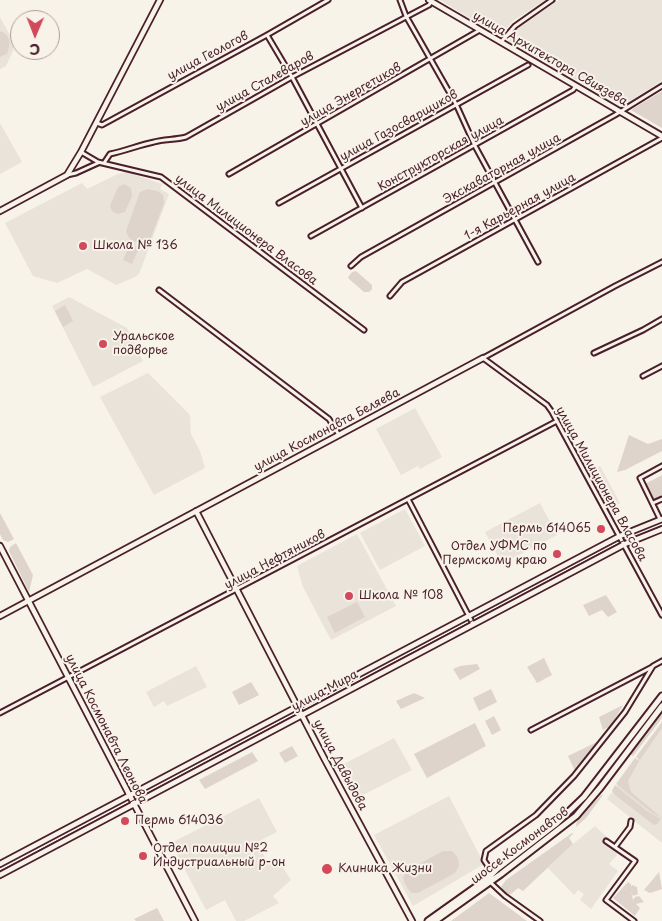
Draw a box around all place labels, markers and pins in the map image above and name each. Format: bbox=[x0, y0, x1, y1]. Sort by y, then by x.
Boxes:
place label: Школа № 136 bbox=[93, 239, 178, 253]
marker: Школа № 136 bbox=[77, 240, 89, 252]
place label: Уральское подворье bbox=[113, 330, 175, 358]
marker: Уральское подворье bbox=[97, 338, 109, 350]
place label: Пермь 614065 bbox=[503, 522, 591, 536]
marker: Пермь 614065 bbox=[595, 523, 607, 535]
place label: Отдел УФМС по Пермскому краю bbox=[442, 540, 547, 568]
marker: Отдел УФМС по Пермскому краю bbox=[551, 548, 563, 560]
place label: Школа № 108 bbox=[359, 589, 444, 603]
marker: Школа № 108 bbox=[343, 590, 355, 602]
place label: Пермь 614036 bbox=[135, 814, 223, 828]
marker: Пермь 614036 bbox=[119, 815, 131, 827]
place label: Отдел полиции №2 Индустриальный р-он bbox=[153, 842, 286, 870]
marker: Отдел полиции №2 Индустриальный р-он bbox=[137, 850, 149, 862]
marker: Клиника Жизни bbox=[320, 862, 334, 876]
place label: Клиника Жизни bbox=[338, 862, 432, 876]

